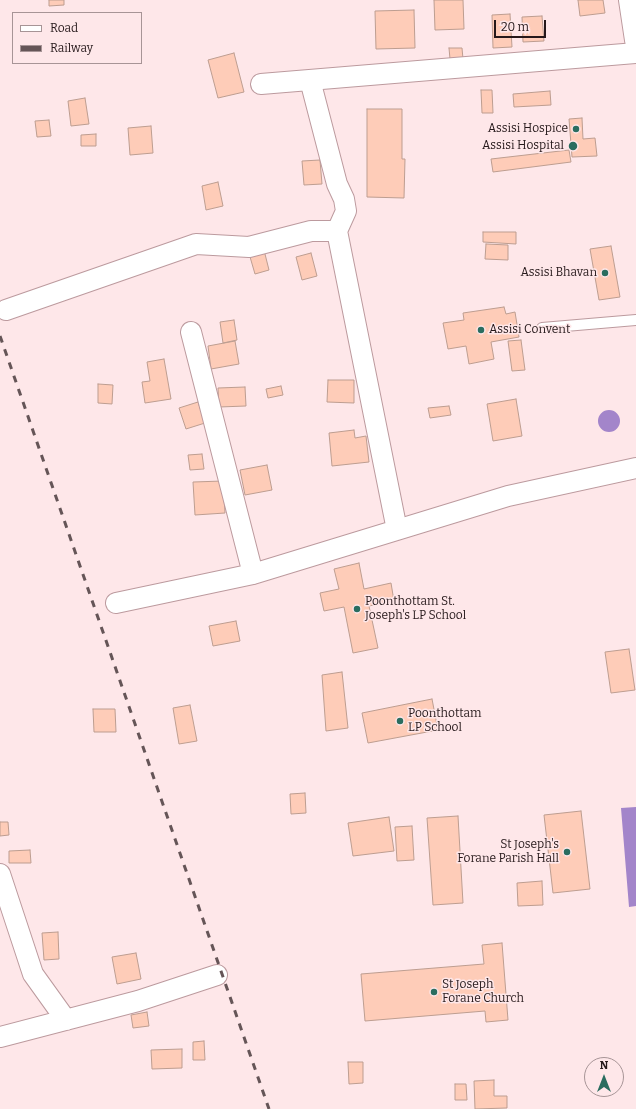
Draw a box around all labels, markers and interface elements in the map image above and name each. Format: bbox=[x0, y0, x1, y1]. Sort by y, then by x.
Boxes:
legend bbox=[12, 12, 142, 64]
scale bar bbox=[496, 12, 548, 38]
text: 20 m bbox=[501, 20, 529, 34]
text: Road bbox=[50, 21, 78, 35]
text: Railway bbox=[50, 41, 93, 55]
place label: Assisi Hospice bbox=[488, 122, 568, 136]
marker: Assisi Hospice bbox=[571, 124, 581, 134]
place label: Assisi Hospital bbox=[482, 139, 564, 153]
marker: Assisi Hospital bbox=[567, 140, 579, 152]
place label: Assisi Bhavan bbox=[520, 266, 597, 280]
marker: Assisi Bhavan bbox=[600, 268, 610, 278]
place label: Assisi Convent bbox=[489, 323, 570, 337]
marker: Assisi Convent bbox=[476, 325, 486, 335]
place label: Poonthottam St. Joseph's LP School bbox=[365, 595, 466, 623]
marker: Poonthottam St. Joseph's LP School bbox=[352, 604, 362, 614]
place label: Poonthottam LP School bbox=[408, 707, 482, 735]
marker: Poonthottam LP School bbox=[395, 716, 405, 726]
place label: St Joseph's Forane Parish Hall bbox=[457, 838, 559, 866]
marker: St Joseph's Forane Parish Hall bbox=[562, 847, 572, 857]
place label: St Joseph Forane Church bbox=[442, 978, 524, 1006]
marker: St Joseph Forane Church bbox=[429, 987, 439, 997]
north arrow bbox=[584, 1057, 624, 1097]
text: N bbox=[600, 1059, 608, 1072]

